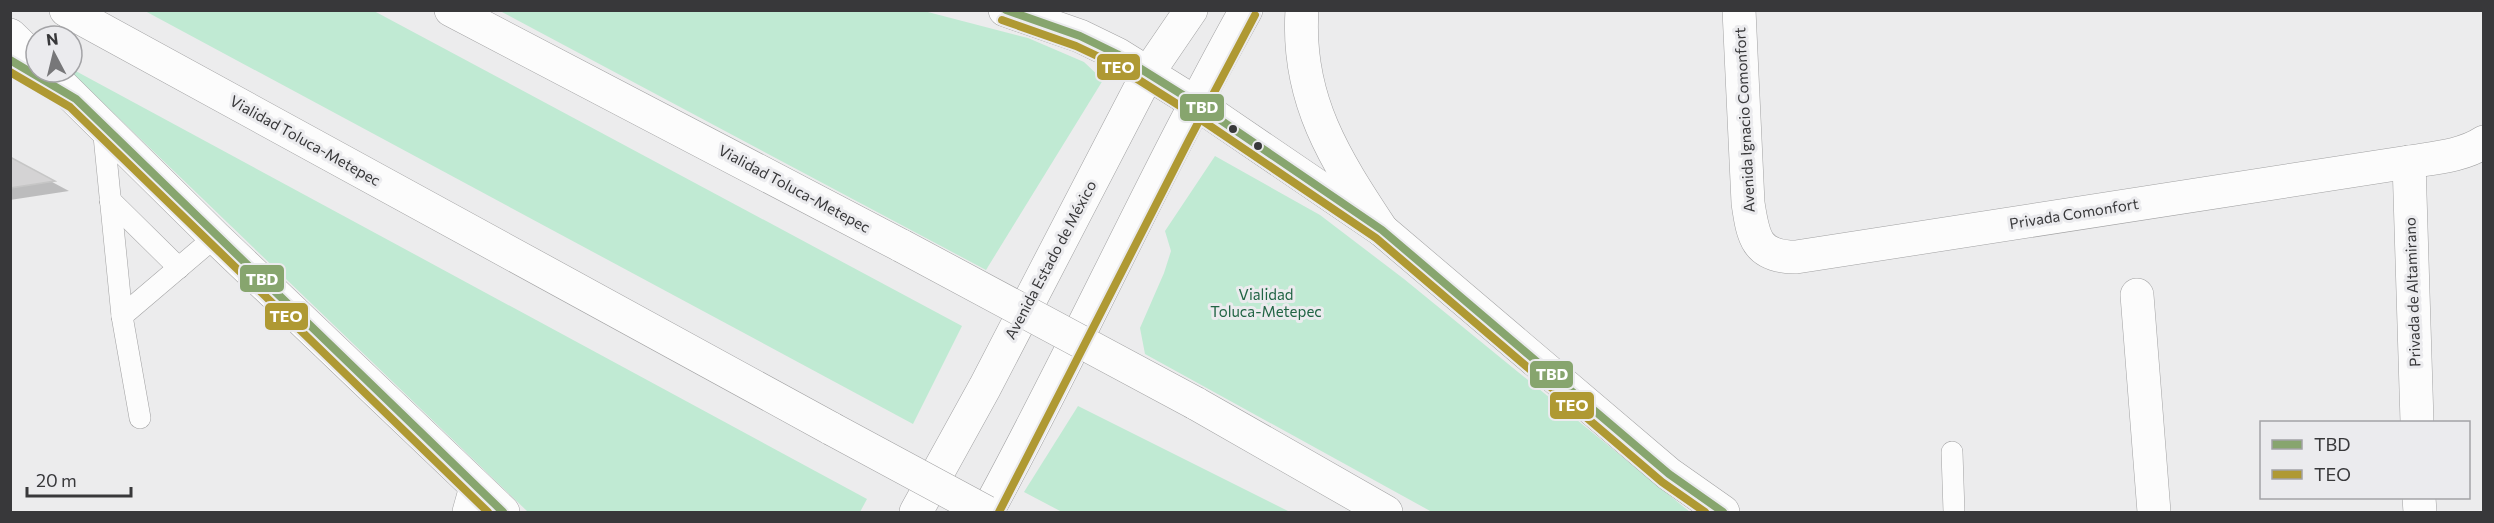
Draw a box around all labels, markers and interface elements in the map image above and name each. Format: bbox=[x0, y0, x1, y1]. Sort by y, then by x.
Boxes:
north arrow bbox=[24, 24, 84, 84]
street label: Avenida Ignacio Comonfort bbox=[1730, 27, 1758, 213]
text: N bbox=[45, 28, 59, 49]
line badge: TEO bbox=[1096, 53, 1141, 81]
text: TEO bbox=[1102, 57, 1134, 76]
street label: Vialidad Toluca-Metepec bbox=[227, 91, 384, 189]
line badge: TBD bbox=[1179, 93, 1225, 122]
text: TBD bbox=[1186, 97, 1219, 116]
unlabelled marker bbox=[1227, 123, 1239, 135]
street label: Vialidad Toluca-Metepec bbox=[716, 140, 873, 236]
unlabelled marker bbox=[1252, 140, 1264, 152]
street label: Avenida Estado de México bbox=[1001, 177, 1100, 342]
street label: Privada Comonfort bbox=[2008, 194, 2140, 232]
street label: Privada de Altamirano bbox=[2400, 217, 2424, 367]
line badge: TBD bbox=[239, 264, 285, 293]
text: TBD bbox=[246, 269, 279, 288]
park label: Vialidad Toluca-Metepec bbox=[1210, 285, 1322, 320]
line badge: TEO bbox=[264, 302, 309, 331]
text: TEO bbox=[270, 306, 302, 325]
line badge: TBD bbox=[1529, 360, 1574, 389]
text: TBD bbox=[1536, 364, 1569, 383]
line badge: TEO bbox=[1549, 391, 1595, 420]
text: TEO bbox=[1556, 395, 1588, 414]
legend bbox=[2260, 421, 2470, 499]
text: TBD bbox=[2314, 433, 2350, 455]
scale bar bbox=[27, 460, 130, 498]
text: TEO bbox=[2314, 463, 2351, 485]
text: 20 m bbox=[36, 469, 77, 491]

